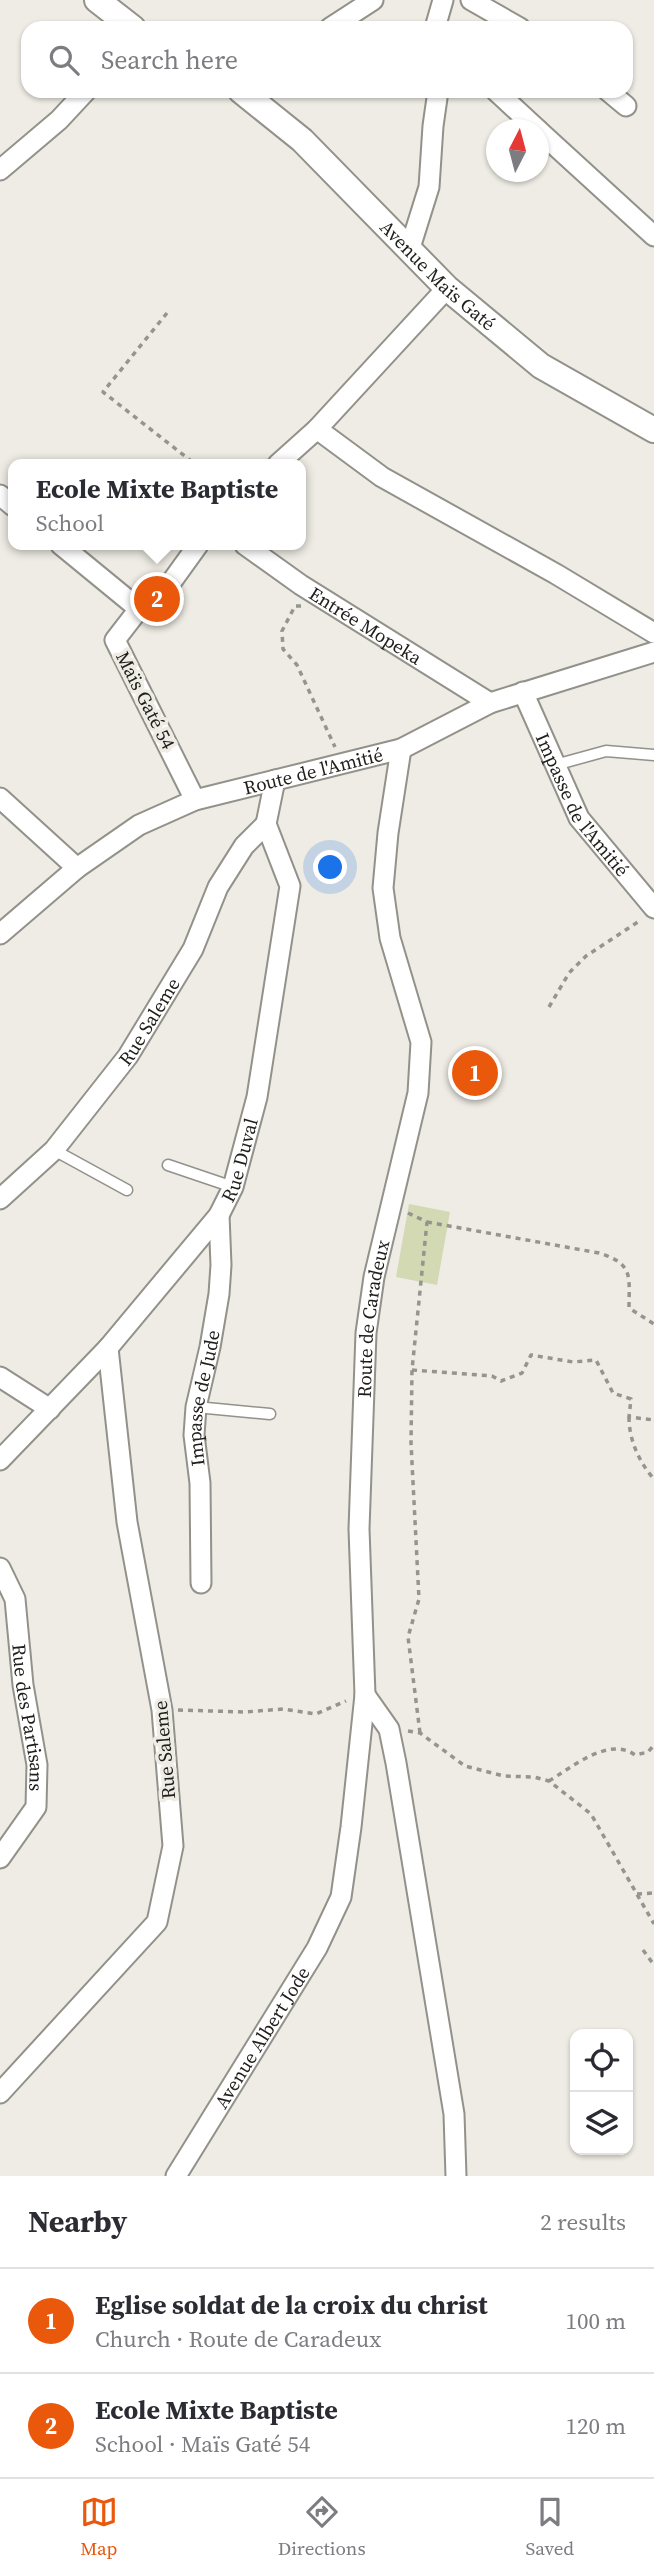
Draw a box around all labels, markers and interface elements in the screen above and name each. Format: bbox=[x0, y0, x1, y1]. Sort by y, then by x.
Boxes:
search box bbox=[21, 21, 633, 98]
icon: search bbox=[45, 41, 83, 79]
text: Search here bbox=[101, 42, 238, 78]
north arrow bbox=[486, 119, 549, 182]
street label: Avenue Maïs Gaté bbox=[374, 214, 501, 336]
popup bbox=[8, 459, 306, 550]
text: Ecole Mixte Baptiste bbox=[36, 471, 278, 507]
text: School bbox=[36, 507, 104, 539]
pin: 2 bbox=[134, 573, 180, 625]
street label: Entrée Mopeka bbox=[304, 580, 427, 671]
street label: Maïs Gaté 54 bbox=[110, 647, 182, 754]
street label: Impasse de l'Amitié bbox=[530, 729, 635, 882]
street label: Route de l'Amitié bbox=[241, 741, 386, 801]
your location bbox=[313, 850, 347, 884]
street label: Rue Saleme bbox=[112, 972, 186, 1071]
pin: 1 bbox=[452, 1047, 498, 1099]
street label: Rue Duval bbox=[215, 1115, 264, 1206]
street label: Route de Caradeux bbox=[351, 1237, 395, 1398]
street label: Impasse de Jude bbox=[181, 1328, 226, 1468]
street label: Rue des Partisans bbox=[6, 1643, 50, 1792]
street label: Rue Saleme bbox=[147, 1700, 181, 1800]
street label: Avenue Albert Jode bbox=[208, 1961, 316, 2113]
map controls bbox=[570, 2029, 633, 2155]
button: locate bbox=[570, 2029, 633, 2092]
button: layers bbox=[570, 2092, 633, 2155]
text: Nearby bbox=[28, 2201, 127, 2242]
text: 2 results bbox=[540, 2206, 626, 2238]
text: Eglise soldat de la croix du christ bbox=[95, 2287, 487, 2323]
text: 1 bbox=[45, 2305, 57, 2337]
text: 100 m bbox=[565, 2305, 626, 2337]
text: Church · Route de Caradeux bbox=[95, 2323, 381, 2355]
text: Ecole Mixte Baptiste bbox=[95, 2392, 338, 2428]
text: 2 bbox=[45, 2410, 57, 2442]
text: 120 m bbox=[565, 2410, 626, 2442]
text: School · Maïs Gaté 54 bbox=[95, 2428, 310, 2460]
tab: Map bbox=[80, 2493, 118, 2561]
tab: Directions bbox=[278, 2493, 366, 2561]
tab: Saved bbox=[525, 2493, 574, 2561]

